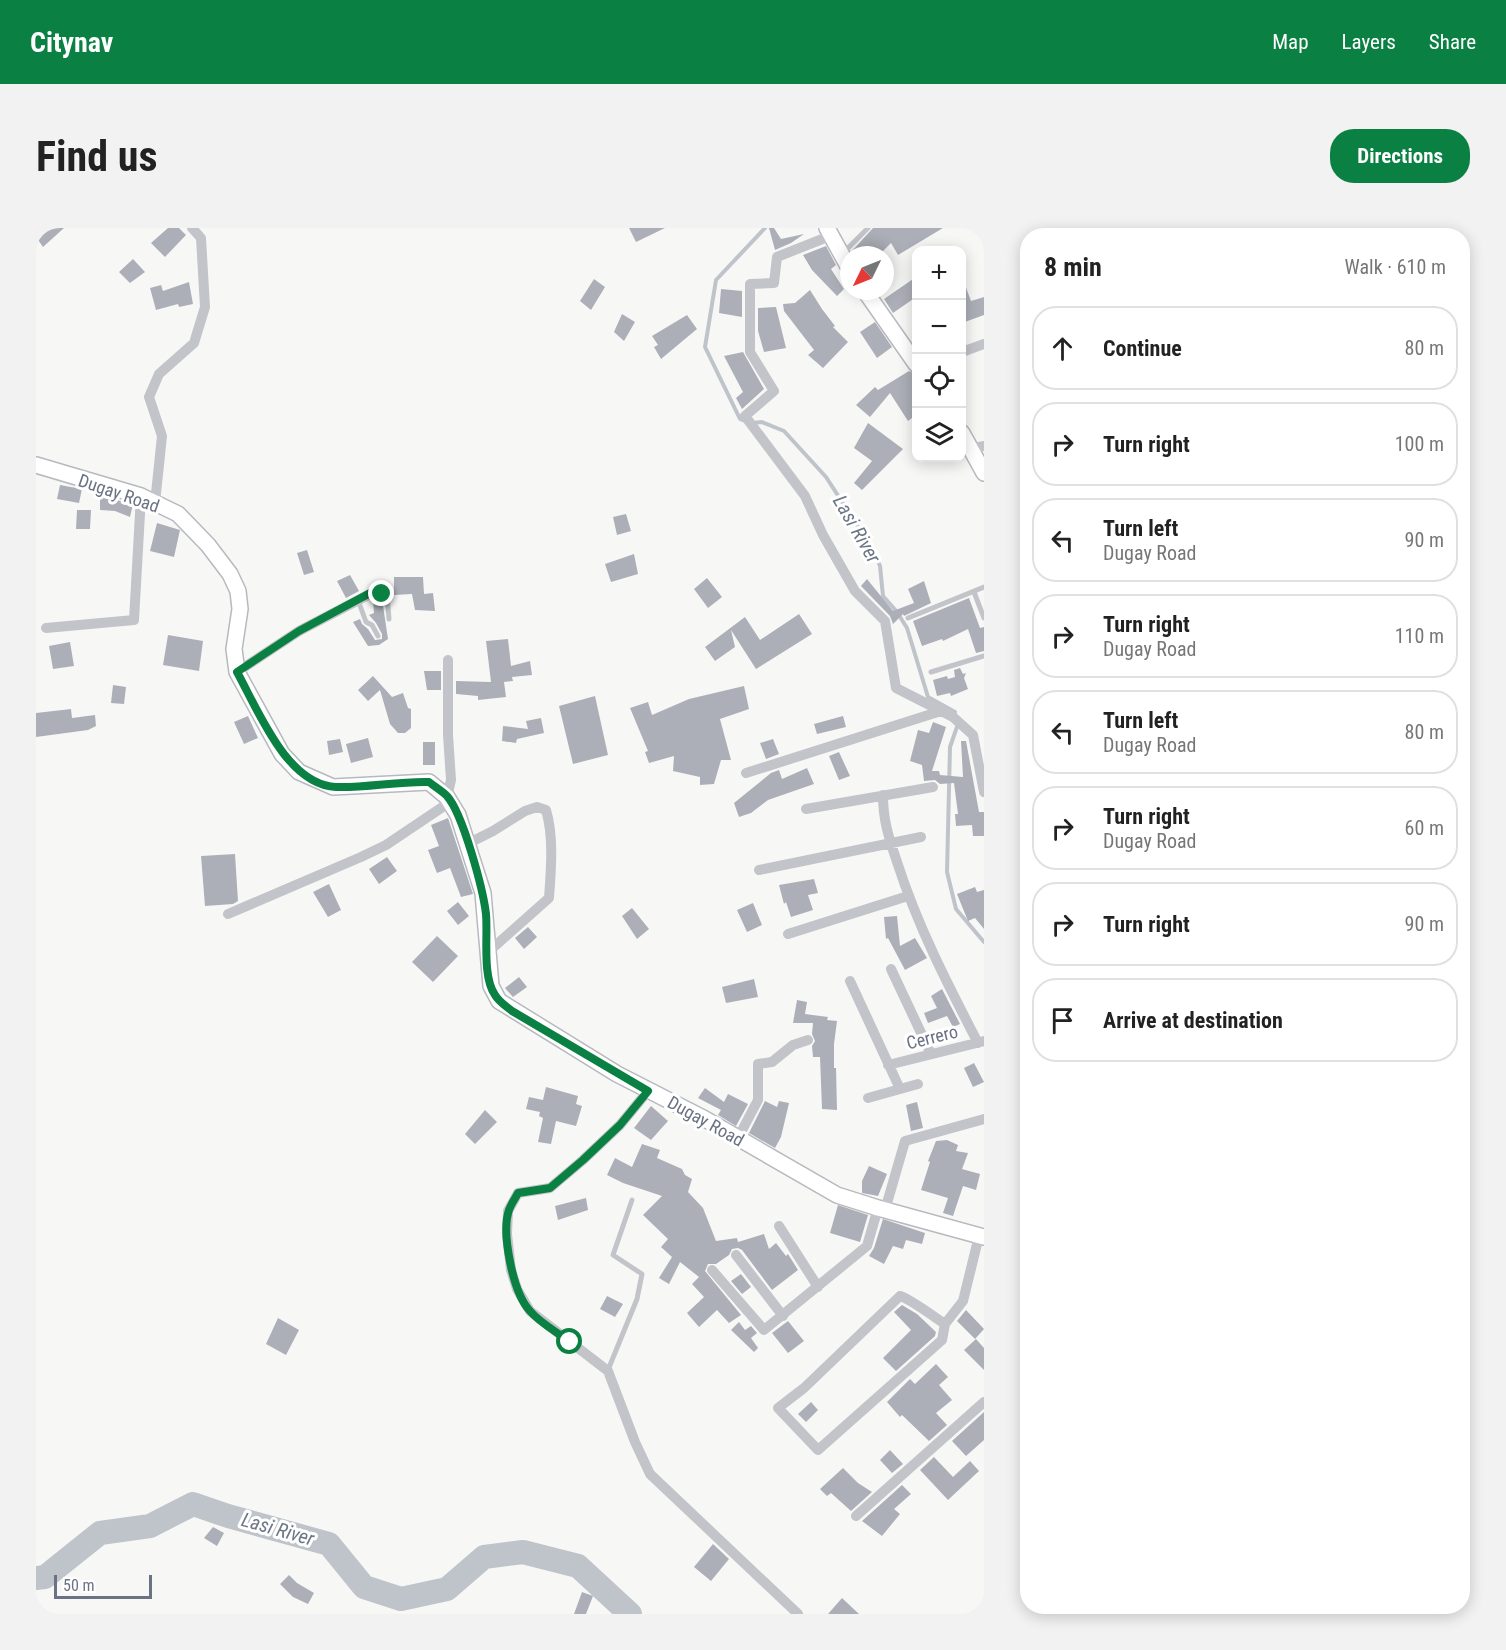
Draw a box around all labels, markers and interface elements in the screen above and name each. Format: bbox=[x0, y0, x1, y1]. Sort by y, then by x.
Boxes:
text: Citynav bbox=[30, 26, 113, 59]
text: Map bbox=[1272, 30, 1309, 54]
text: Layers bbox=[1342, 30, 1396, 54]
text: Share bbox=[1429, 30, 1476, 54]
button: Directions bbox=[1330, 129, 1470, 183]
text: Find us bbox=[36, 132, 157, 181]
north arrow bbox=[840, 246, 894, 300]
map controls bbox=[912, 246, 966, 462]
button: + bbox=[912, 246, 966, 300]
text: 8 min bbox=[1044, 252, 1102, 282]
text: Walk · 610 m bbox=[1345, 255, 1446, 279]
button: − bbox=[912, 300, 966, 354]
icon: ahead bbox=[1046, 332, 1079, 365]
text: Continue bbox=[1103, 336, 1182, 361]
text: 80 m bbox=[1405, 336, 1444, 360]
button: locate bbox=[912, 354, 966, 408]
button: layers bbox=[912, 408, 966, 462]
icon: right bbox=[1046, 428, 1079, 461]
text: Turn right bbox=[1103, 432, 1190, 457]
text: 100 m bbox=[1395, 432, 1444, 456]
street label: Dugay Road bbox=[76, 469, 162, 517]
water label: Lasi River bbox=[828, 491, 887, 568]
text: Turn left bbox=[1103, 516, 1178, 541]
icon: left bbox=[1046, 524, 1079, 557]
text: 90 m bbox=[1405, 528, 1444, 552]
text: Dugay Road bbox=[1103, 541, 1196, 565]
route end bbox=[368, 580, 394, 606]
text: Turn right bbox=[1103, 612, 1190, 637]
icon: right bbox=[1046, 620, 1079, 653]
text: 110 m bbox=[1395, 624, 1444, 648]
text: Dugay Road bbox=[1103, 637, 1196, 661]
text: Turn left bbox=[1103, 708, 1178, 733]
icon: left bbox=[1046, 716, 1079, 749]
text: 80 m bbox=[1405, 720, 1444, 744]
text: Dugay Road bbox=[1103, 733, 1196, 757]
text: Turn right bbox=[1103, 804, 1190, 829]
icon: right bbox=[1046, 812, 1079, 845]
text: 60 m bbox=[1405, 816, 1444, 840]
text: Dugay Road bbox=[1103, 829, 1196, 853]
icon: right bbox=[1046, 908, 1079, 941]
text: Turn right bbox=[1103, 912, 1190, 937]
text: 90 m bbox=[1405, 912, 1444, 936]
icon: arrive bbox=[1046, 1004, 1079, 1037]
text: Arrive at destination bbox=[1103, 1008, 1283, 1033]
street label: Cerrero bbox=[904, 1020, 960, 1054]
street label: Dugay Road bbox=[664, 1091, 748, 1151]
route start bbox=[556, 1328, 582, 1354]
water label: Lasi River bbox=[239, 1507, 318, 1551]
scale bar bbox=[54, 1572, 152, 1600]
text: 50 m bbox=[63, 1576, 95, 1595]

